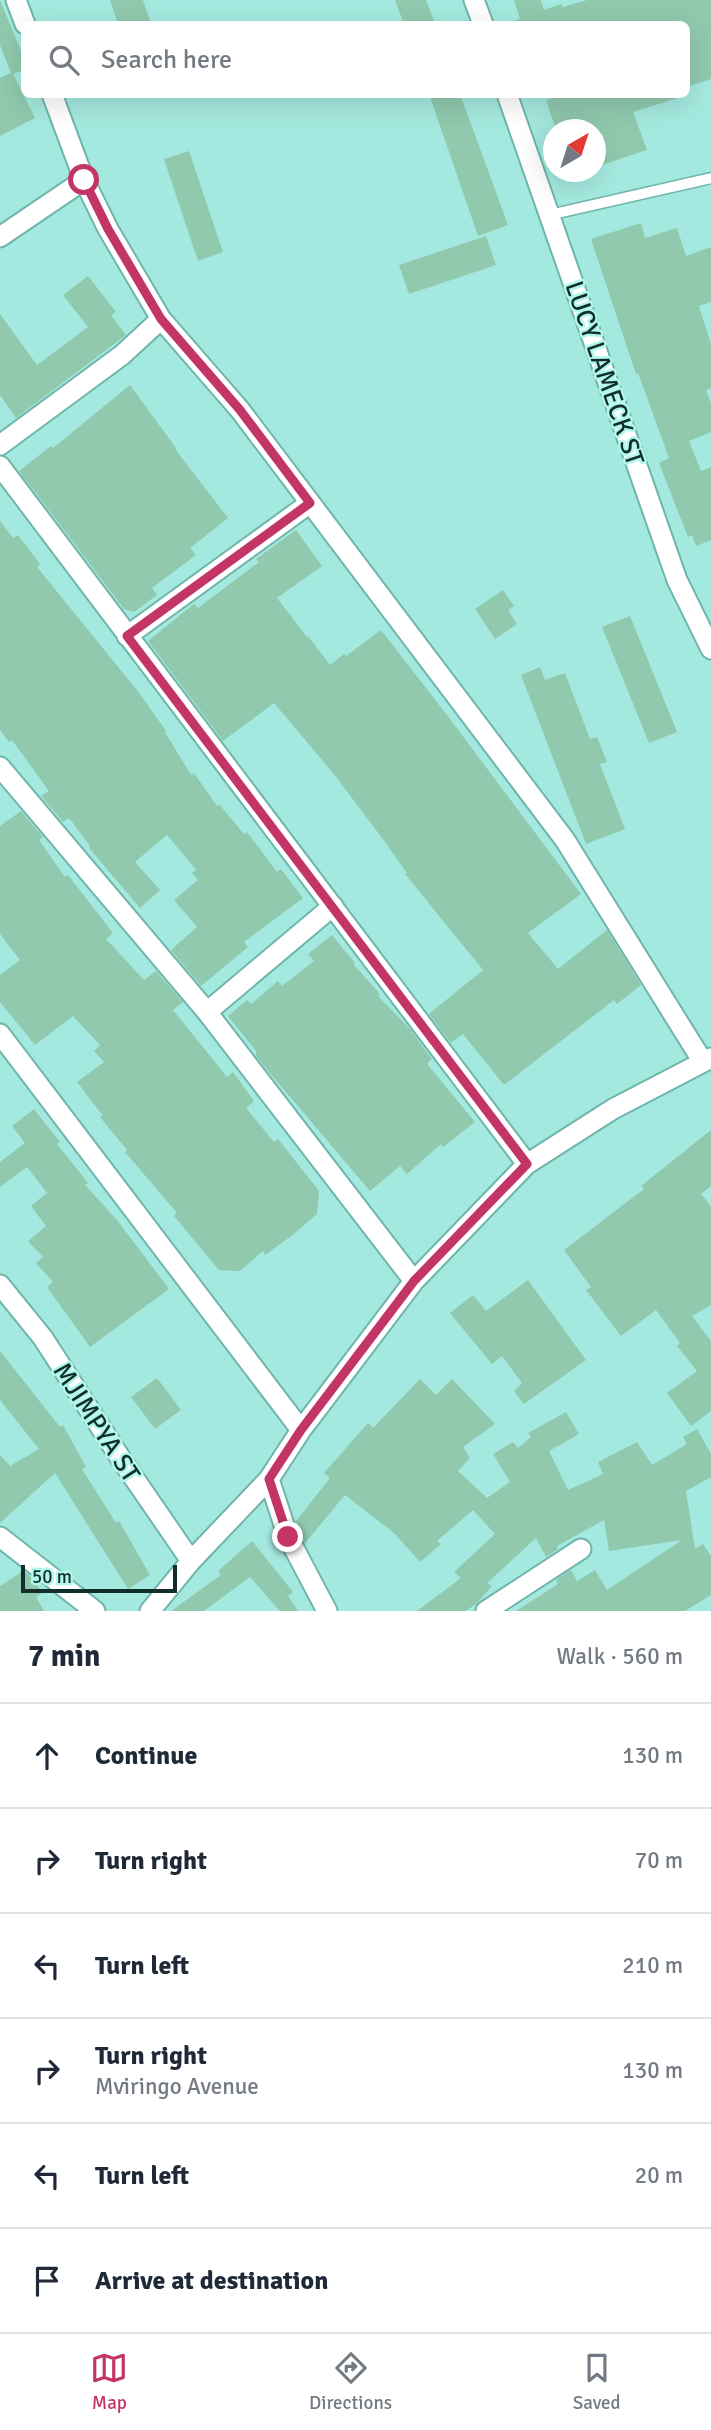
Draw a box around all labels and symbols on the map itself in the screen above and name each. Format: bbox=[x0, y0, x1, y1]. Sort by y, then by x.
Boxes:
north arrow bbox=[543, 119, 606, 182]
route start bbox=[68, 164, 99, 195]
street label: LUCY LAMECK ST bbox=[558, 277, 651, 470]
street label: MJIMPYA ST bbox=[46, 1357, 147, 1488]
route end bbox=[272, 1521, 303, 1552]
scale bar bbox=[21, 1562, 177, 1594]

